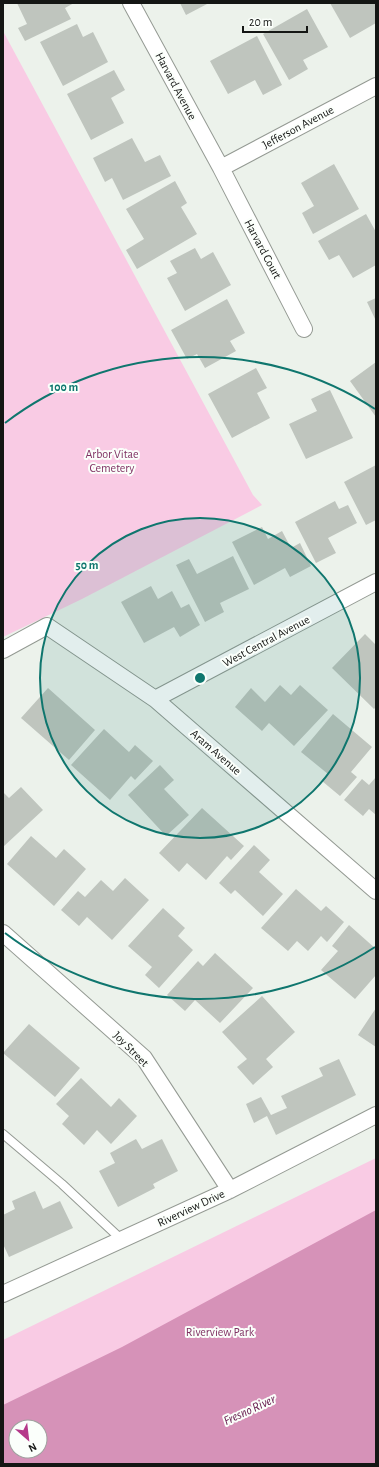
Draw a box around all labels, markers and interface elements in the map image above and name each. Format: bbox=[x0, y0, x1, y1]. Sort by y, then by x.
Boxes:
scale bar bbox=[243, 8, 307, 34]
text: 20 m bbox=[249, 16, 272, 28]
street label: Harvard Avenue bbox=[153, 50, 199, 122]
street label: Jefferson Avenue bbox=[260, 103, 336, 151]
street label: Harvard Court bbox=[242, 217, 284, 281]
text: 100 m bbox=[50, 381, 78, 393]
park label: Arbor Vitae Cemetery bbox=[85, 448, 139, 475]
text: 50 m bbox=[76, 559, 99, 571]
street label: West Central Avenue bbox=[220, 613, 312, 669]
centre of rings bbox=[193, 671, 207, 685]
street label: Aram Avenue bbox=[188, 727, 244, 777]
street label: Joy Street bbox=[110, 1029, 151, 1070]
street label: Riverview Drive bbox=[156, 1187, 226, 1229]
park label: Riverview Park bbox=[186, 1326, 255, 1338]
water label: Fresno River bbox=[222, 1392, 278, 1428]
north arrow bbox=[8, 1419, 48, 1459]
text: N bbox=[26, 1441, 38, 1454]

